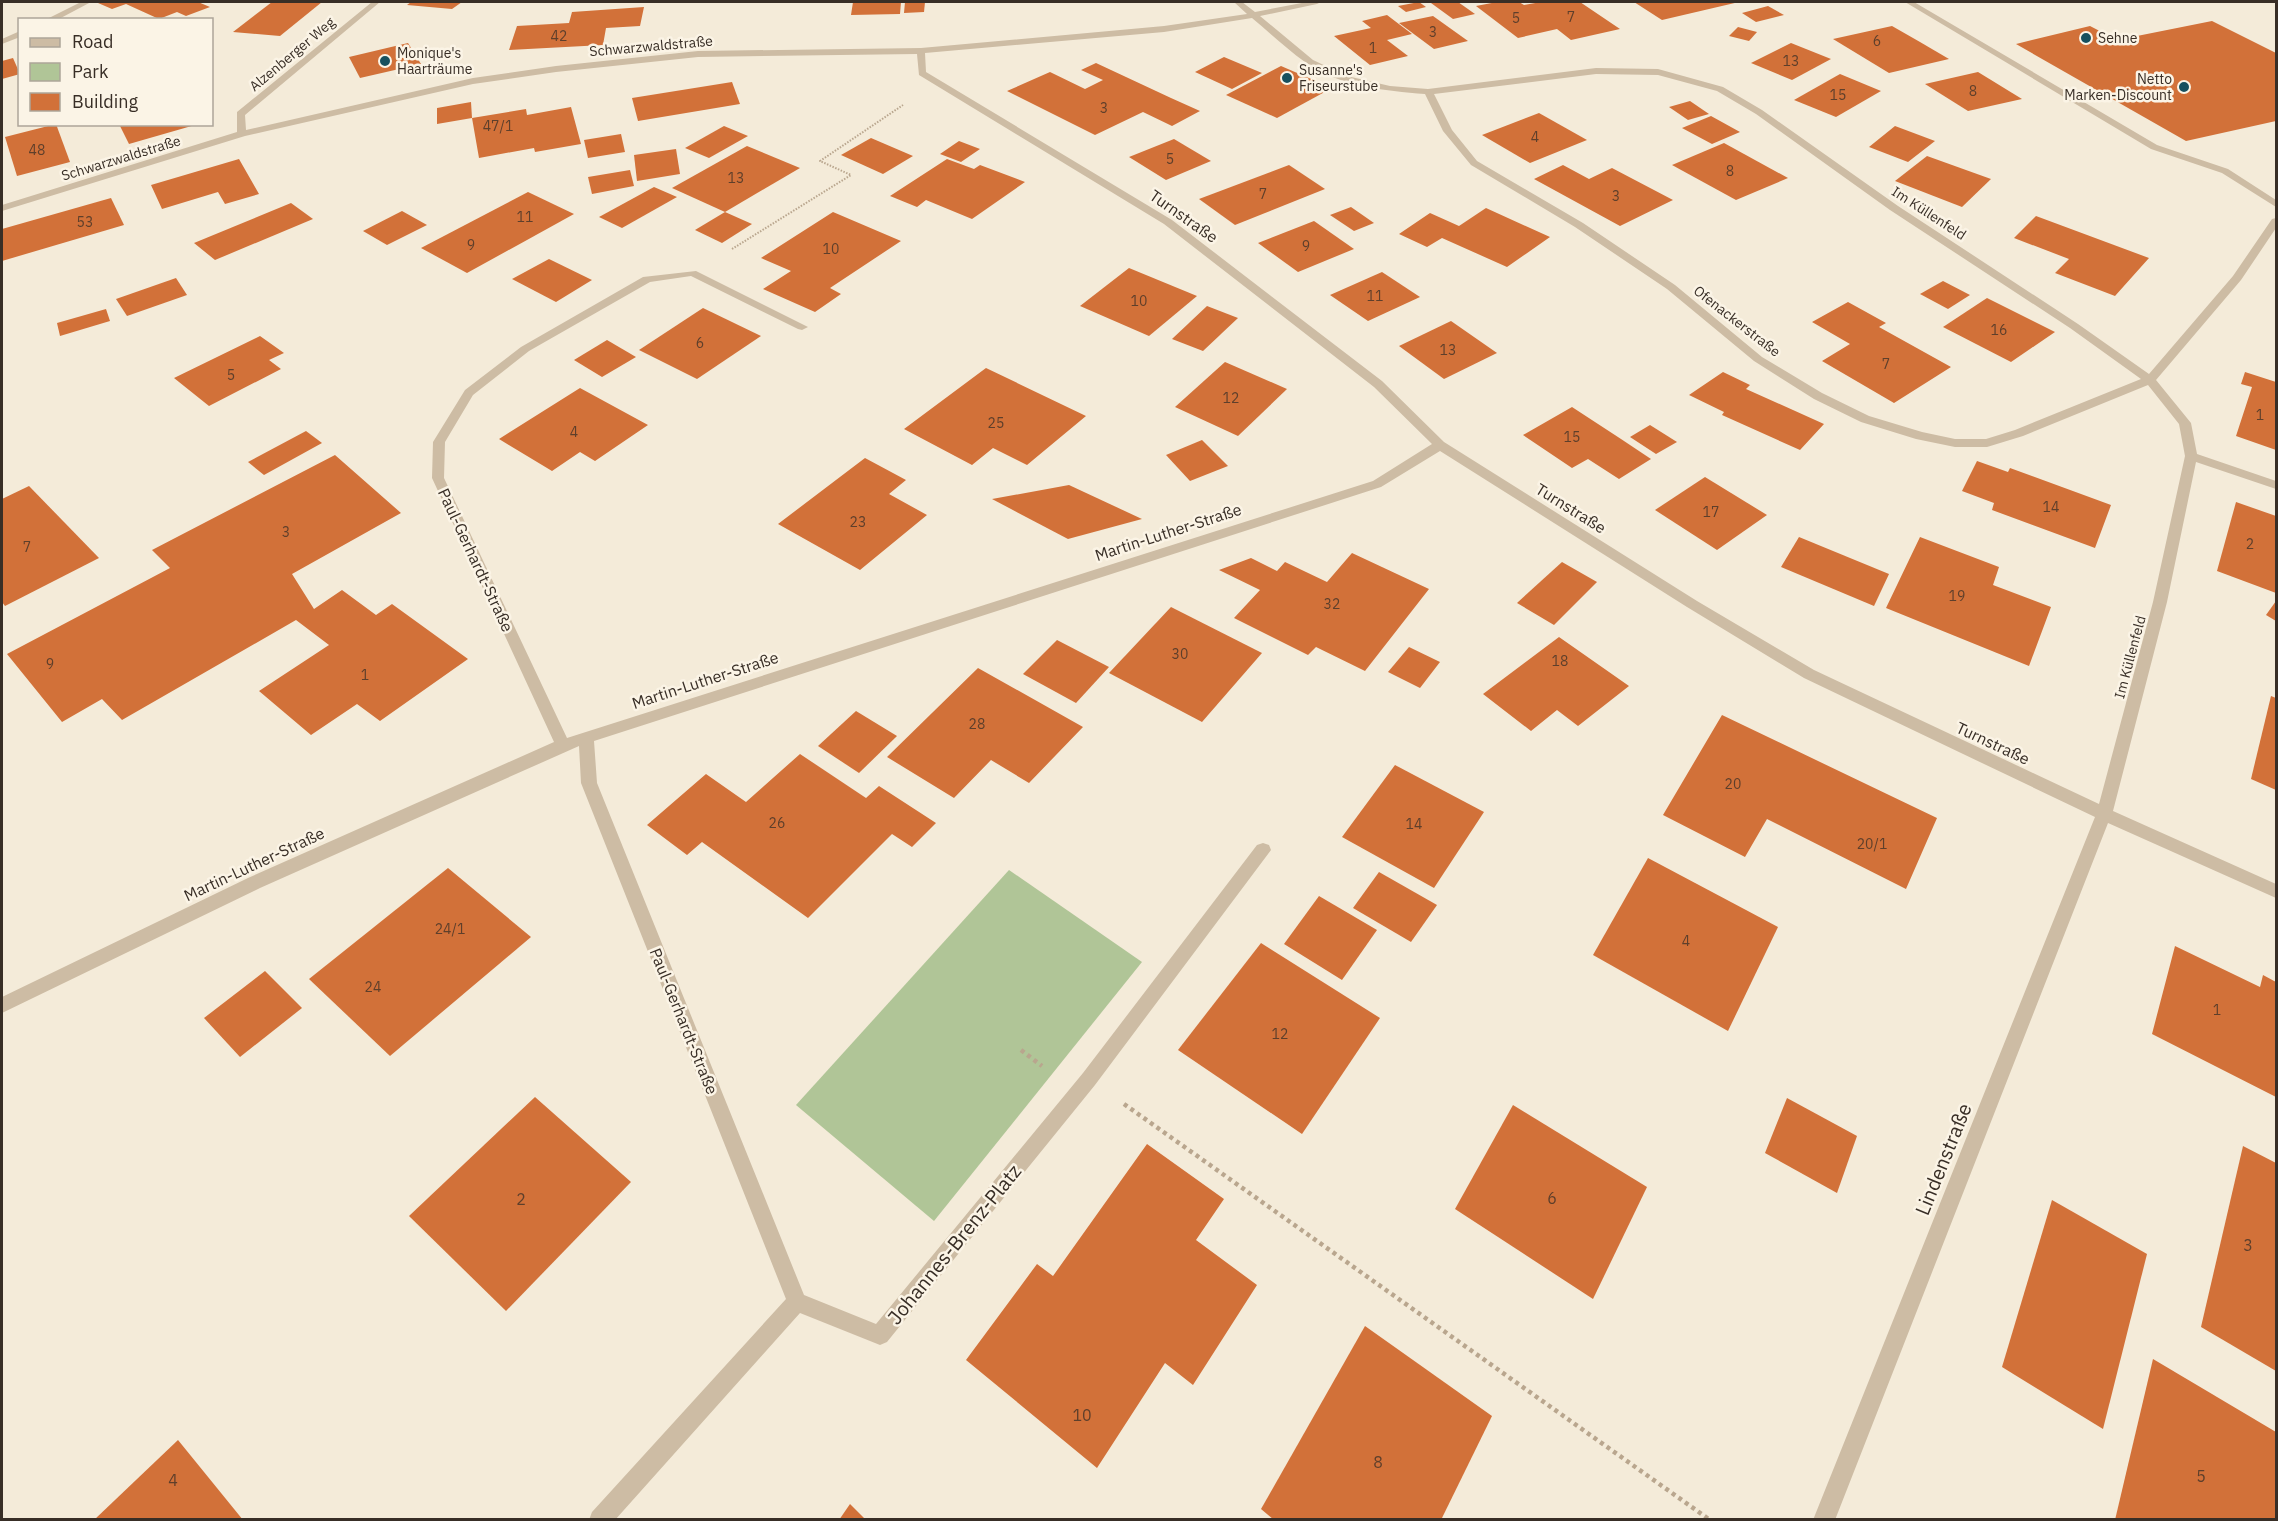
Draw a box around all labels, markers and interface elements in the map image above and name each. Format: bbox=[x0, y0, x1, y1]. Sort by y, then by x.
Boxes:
house number: 7 bbox=[1567, 8, 1575, 26]
house number: 5 bbox=[1512, 9, 1520, 27]
street label: Alzenberger Weg bbox=[246, 13, 339, 95]
legend bbox=[18, 18, 213, 126]
house number: 3 bbox=[1429, 23, 1437, 41]
house number: 42 bbox=[551, 27, 567, 45]
place label: Sehne bbox=[2098, 29, 2138, 47]
text: Road bbox=[72, 30, 113, 53]
marker: Sehne bbox=[2079, 31, 2093, 45]
street label: Schwarzwaldstraße bbox=[589, 32, 714, 60]
house number: 6 bbox=[1873, 32, 1881, 50]
house number: 1 bbox=[1369, 39, 1377, 57]
place label: Monique's Haarträume bbox=[397, 44, 473, 78]
house number: 13 bbox=[1783, 52, 1799, 70]
marker: Monique's Haarträume bbox=[378, 54, 392, 68]
text: Park bbox=[72, 60, 109, 83]
place label: Susanne's Friseurstube bbox=[1299, 61, 1378, 95]
place label: Netto Marken-Discount bbox=[2064, 70, 2172, 104]
marker: Susanne's Friseurstube bbox=[1280, 71, 1294, 85]
marker: Netto Marken-Discount bbox=[2177, 80, 2191, 94]
house number: 8 bbox=[1969, 82, 1977, 100]
house number: 15 bbox=[1830, 86, 1846, 104]
text: Building bbox=[72, 90, 139, 113]
house number: 3 bbox=[1100, 99, 1108, 117]
house number: 47/1 bbox=[483, 117, 513, 135]
house number: 4 bbox=[1531, 128, 1539, 146]
street label: Schwarzwaldstraße bbox=[59, 131, 183, 185]
house number: 48 bbox=[29, 141, 45, 159]
house number: 5 bbox=[1166, 150, 1174, 168]
house number: 8 bbox=[1726, 162, 1734, 180]
house number: 13 bbox=[728, 169, 744, 187]
street label: Im Küllenfeld bbox=[1888, 182, 1970, 244]
street label: Turnstraße bbox=[1146, 185, 1222, 247]
house number: 7 bbox=[1259, 185, 1267, 203]
house number: 3 bbox=[1612, 187, 1620, 205]
house number: 11 bbox=[517, 208, 533, 226]
house number: 53 bbox=[77, 213, 93, 231]
house number: 9 bbox=[467, 236, 475, 254]
house number: 9 bbox=[1302, 237, 1310, 255]
house number: 10 bbox=[823, 240, 839, 258]
street label: Ofenackerstraße bbox=[1690, 281, 1784, 361]
house number: 11 bbox=[1367, 287, 1383, 305]
house number: 10 bbox=[1131, 292, 1147, 310]
house number: 16 bbox=[1991, 321, 2007, 339]
house number: 6 bbox=[696, 334, 704, 352]
house number: 13 bbox=[1440, 341, 1456, 359]
house number: 7 bbox=[1882, 355, 1890, 373]
house number: 5 bbox=[227, 366, 235, 384]
house number: 12 bbox=[1223, 389, 1239, 407]
house number: 1 bbox=[2256, 406, 2264, 424]
house number: 25 bbox=[988, 414, 1004, 432]
house number: 4 bbox=[570, 423, 578, 441]
house number: 15 bbox=[1564, 428, 1580, 446]
street label: Turnstraße bbox=[1532, 479, 1610, 538]
street label: Paul-Gerhardt-Straße bbox=[434, 485, 518, 635]
house number: 14 bbox=[2043, 498, 2059, 516]
street label: Martin-Luther-Straße bbox=[1092, 499, 1244, 565]
house number: 17 bbox=[1703, 503, 1719, 521]
house number: 23 bbox=[850, 513, 866, 531]
house number: 3 bbox=[282, 523, 290, 541]
house number: 2 bbox=[2246, 535, 2254, 553]
house number: 7 bbox=[23, 538, 31, 556]
house number: 19 bbox=[1949, 587, 1965, 605]
house number: 32 bbox=[1324, 595, 1340, 613]
street label: Im Küllenfeld bbox=[2110, 614, 2150, 700]
house number: 30 bbox=[1172, 645, 1188, 663]
street label: Martin-Luther-Straße bbox=[629, 647, 781, 713]
house number: 18 bbox=[1552, 652, 1568, 670]
house number: 9 bbox=[46, 655, 54, 673]
house number: 1 bbox=[361, 666, 369, 684]
house number: 28 bbox=[969, 715, 985, 733]
street label: Turnstraße bbox=[1953, 717, 2033, 769]
house number: 20 bbox=[1725, 775, 1741, 793]
house number: 26 bbox=[769, 814, 785, 832]
house number: 14 bbox=[1406, 815, 1422, 833]
street label: Martin-Luther-Straße bbox=[180, 823, 328, 905]
house number: 20/1 bbox=[1857, 835, 1887, 853]
house number: 24/1 bbox=[435, 920, 465, 938]
house number: 4 bbox=[1682, 932, 1690, 950]
street label: Paul-Gerhardt-Straße bbox=[645, 945, 723, 1097]
house number: 24 bbox=[365, 978, 381, 996]
house number: 1 bbox=[2213, 1001, 2221, 1019]
house number: 12 bbox=[1272, 1025, 1288, 1043]
street label: Lindenstraße bbox=[1908, 1099, 1978, 1219]
street label: Johannes-Brenz-Platz bbox=[881, 1158, 1027, 1330]
house number: 6 bbox=[1547, 1188, 1557, 1208]
house number: 2 bbox=[516, 1189, 526, 1209]
house number: 3 bbox=[2243, 1235, 2253, 1255]
house number: 10 bbox=[1072, 1405, 1092, 1425]
house number: 8 bbox=[1373, 1452, 1383, 1472]
house number: 5 bbox=[2196, 1466, 2206, 1486]
house number: 4 bbox=[168, 1470, 178, 1490]

